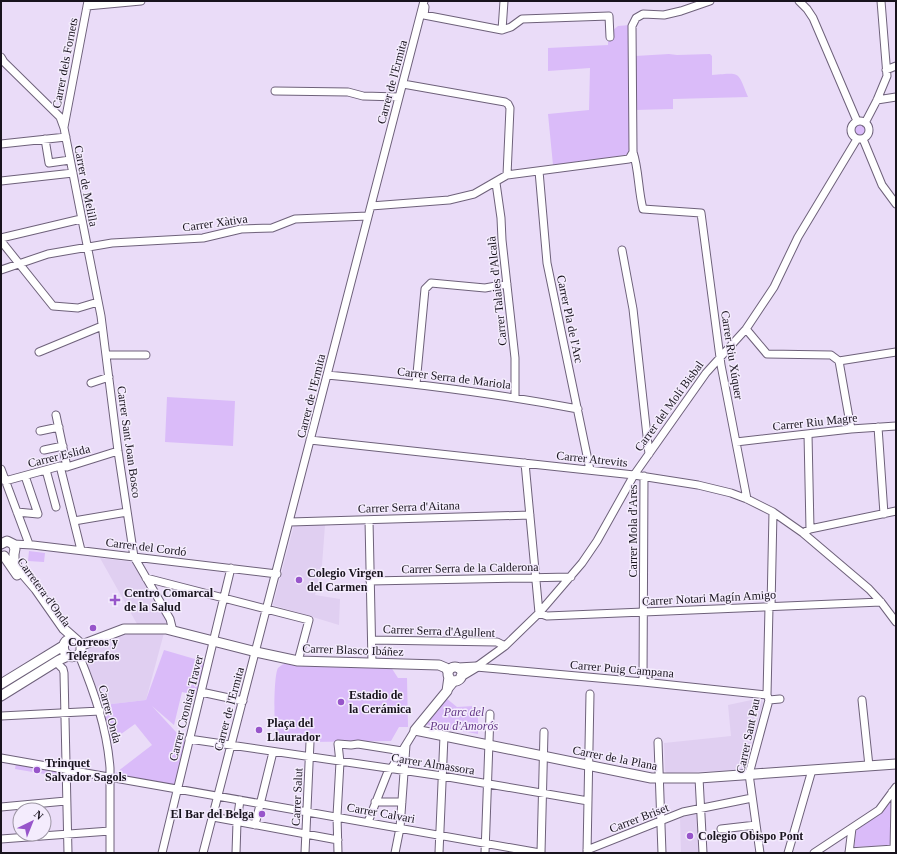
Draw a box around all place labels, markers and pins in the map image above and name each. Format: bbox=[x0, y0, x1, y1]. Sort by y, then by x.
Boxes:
place label: Colegio Virgen del Carmen bbox=[307, 566, 384, 594]
marker: Colegio Virgen del Carmen bbox=[294, 575, 304, 585]
place label: Centro Comarcal de la Salud bbox=[124, 586, 214, 614]
marker: Centro Comarcal de la Salud bbox=[109, 594, 121, 606]
marker: Correos y Telégrafos bbox=[88, 623, 98, 633]
place label: Correos y Telégrafos bbox=[67, 635, 120, 663]
place label: Estadio de la Cerámica bbox=[349, 688, 411, 716]
marker: Estadio de la Cerámica bbox=[336, 697, 346, 707]
place label: Plaça del Llaurador bbox=[267, 716, 321, 744]
marker: Plaça del Llaurador bbox=[254, 725, 264, 735]
place label: Trinquet Salvador Sagols bbox=[45, 756, 127, 784]
marker: Trinquet Salvador Sagols bbox=[32, 765, 42, 775]
place label: El Bar del Belga bbox=[171, 807, 254, 821]
marker: El Bar del Belga bbox=[257, 809, 267, 819]
place label: Colegio Obispo Pont bbox=[698, 829, 803, 843]
marker: Colegio Obispo Pont bbox=[685, 831, 695, 841]

